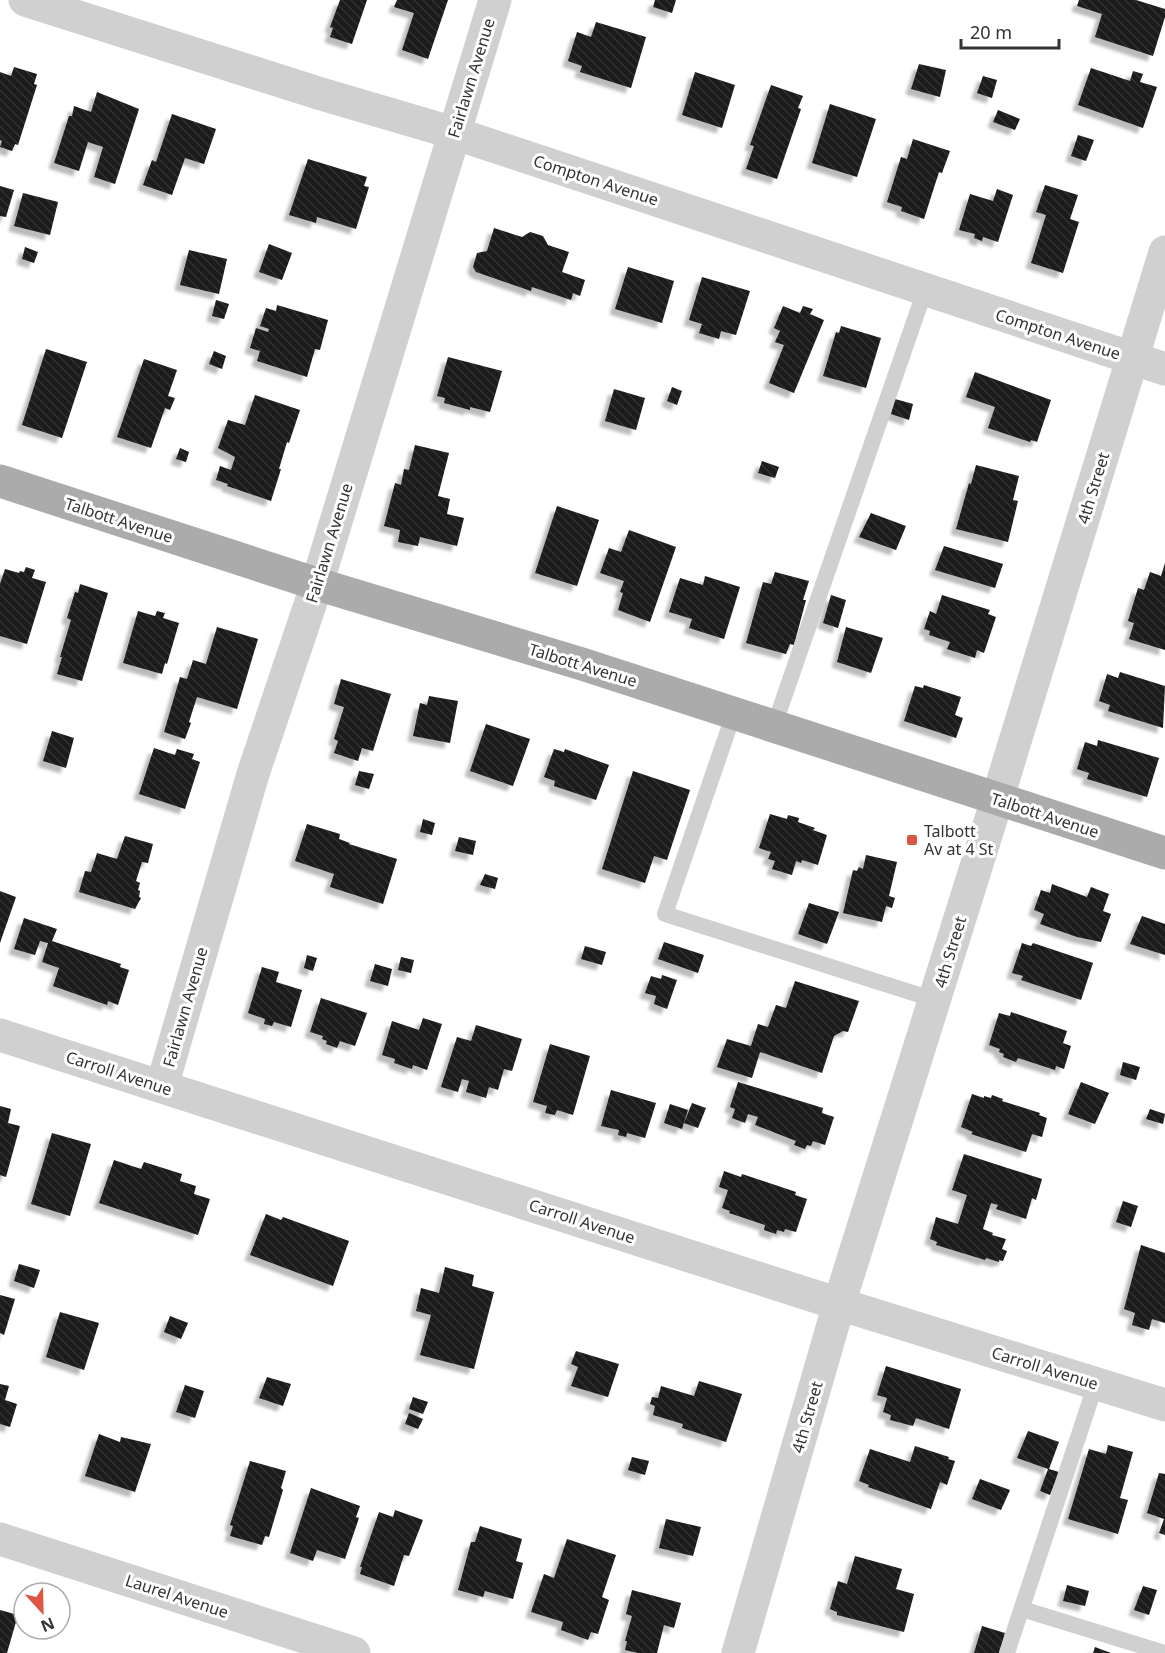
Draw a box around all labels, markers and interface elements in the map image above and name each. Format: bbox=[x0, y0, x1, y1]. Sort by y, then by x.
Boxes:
scale bar bbox=[961, 12, 1058, 50]
street label: Fairlawn Avenue bbox=[442, 16, 500, 140]
text: 20 m bbox=[970, 20, 1012, 44]
street label: Compton Avenue bbox=[531, 149, 661, 211]
street label: Compton Avenue bbox=[993, 303, 1123, 365]
street label: 4th Street bbox=[1072, 449, 1114, 526]
street label: Fairlawn Avenue bbox=[300, 481, 358, 605]
street label: Talbott Avenue bbox=[62, 492, 176, 548]
street label: Talbott Avenue bbox=[526, 638, 640, 692]
street label: Talbott Avenue bbox=[988, 787, 1102, 843]
place label: Talbott Av at 4 St bbox=[924, 820, 994, 860]
marker: Talbott Av at 4 St bbox=[905, 833, 919, 847]
street label: 4th Street bbox=[929, 913, 971, 990]
street label: Fairlawn Avenue bbox=[157, 944, 213, 1070]
street label: Carroll Avenue bbox=[63, 1046, 175, 1100]
street label: Carroll Avenue bbox=[526, 1194, 638, 1248]
street label: Carroll Avenue bbox=[989, 1341, 1101, 1395]
street label: 4th Street bbox=[786, 1378, 828, 1455]
street label: Laurel Avenue bbox=[123, 1569, 231, 1623]
north arrow bbox=[12, 1581, 72, 1641]
text: N bbox=[37, 1612, 58, 1638]

